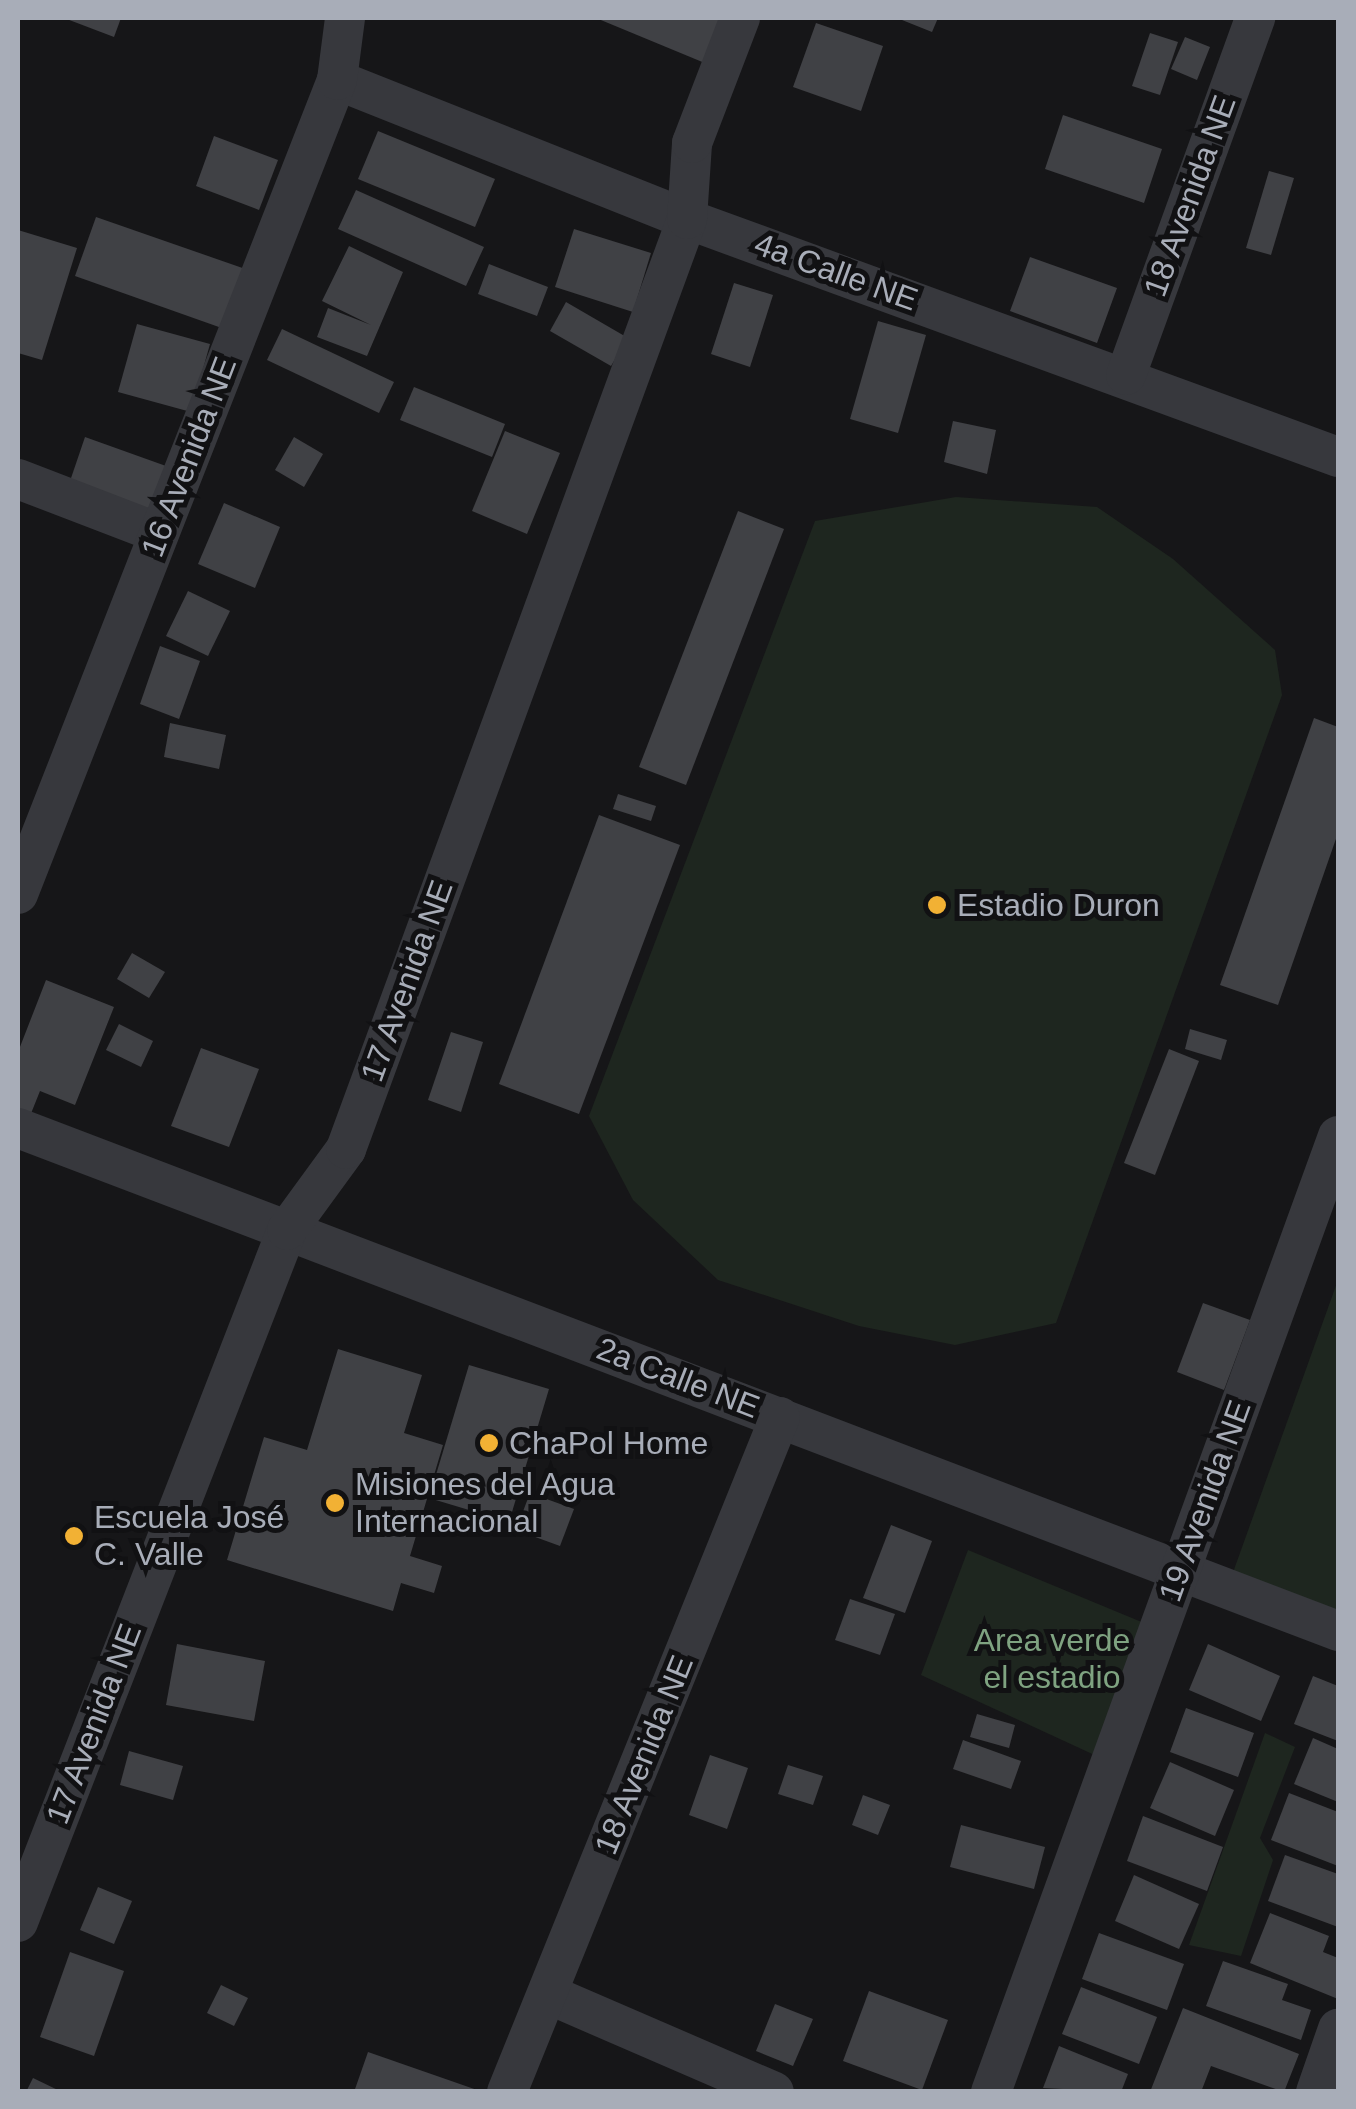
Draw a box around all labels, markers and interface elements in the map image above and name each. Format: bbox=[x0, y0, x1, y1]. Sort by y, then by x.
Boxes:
street label: 18 Avenida NE bbox=[1136, 89, 1244, 303]
street label: 4a Calle NE bbox=[749, 225, 923, 319]
street label: 16 Avenida NE bbox=[133, 351, 245, 563]
street label: 17 Avenida NE bbox=[353, 874, 461, 1088]
place label: Estadio Duron bbox=[957, 886, 1160, 924]
marker: Estadio Duron bbox=[926, 894, 948, 916]
street label: 2a Calle NE bbox=[591, 1329, 765, 1427]
street label: 19 Avenida NE bbox=[1151, 1394, 1259, 1608]
place label: ChaPol Home bbox=[509, 1424, 708, 1462]
marker: ChaPol Home bbox=[478, 1432, 500, 1454]
place label: Misiones del Agua Internacional bbox=[355, 1466, 616, 1541]
marker: Misiones del Agua Internacional bbox=[324, 1492, 346, 1514]
place label: Escuela José C. Valle bbox=[94, 1499, 284, 1574]
marker: Escuela José C. Valle bbox=[63, 1525, 85, 1547]
street label: 17 Avenida NE bbox=[38, 1618, 150, 1830]
park label: Area verde el estadio bbox=[974, 1622, 1130, 1697]
street label: 18 Avenida NE bbox=[586, 1649, 702, 1861]

